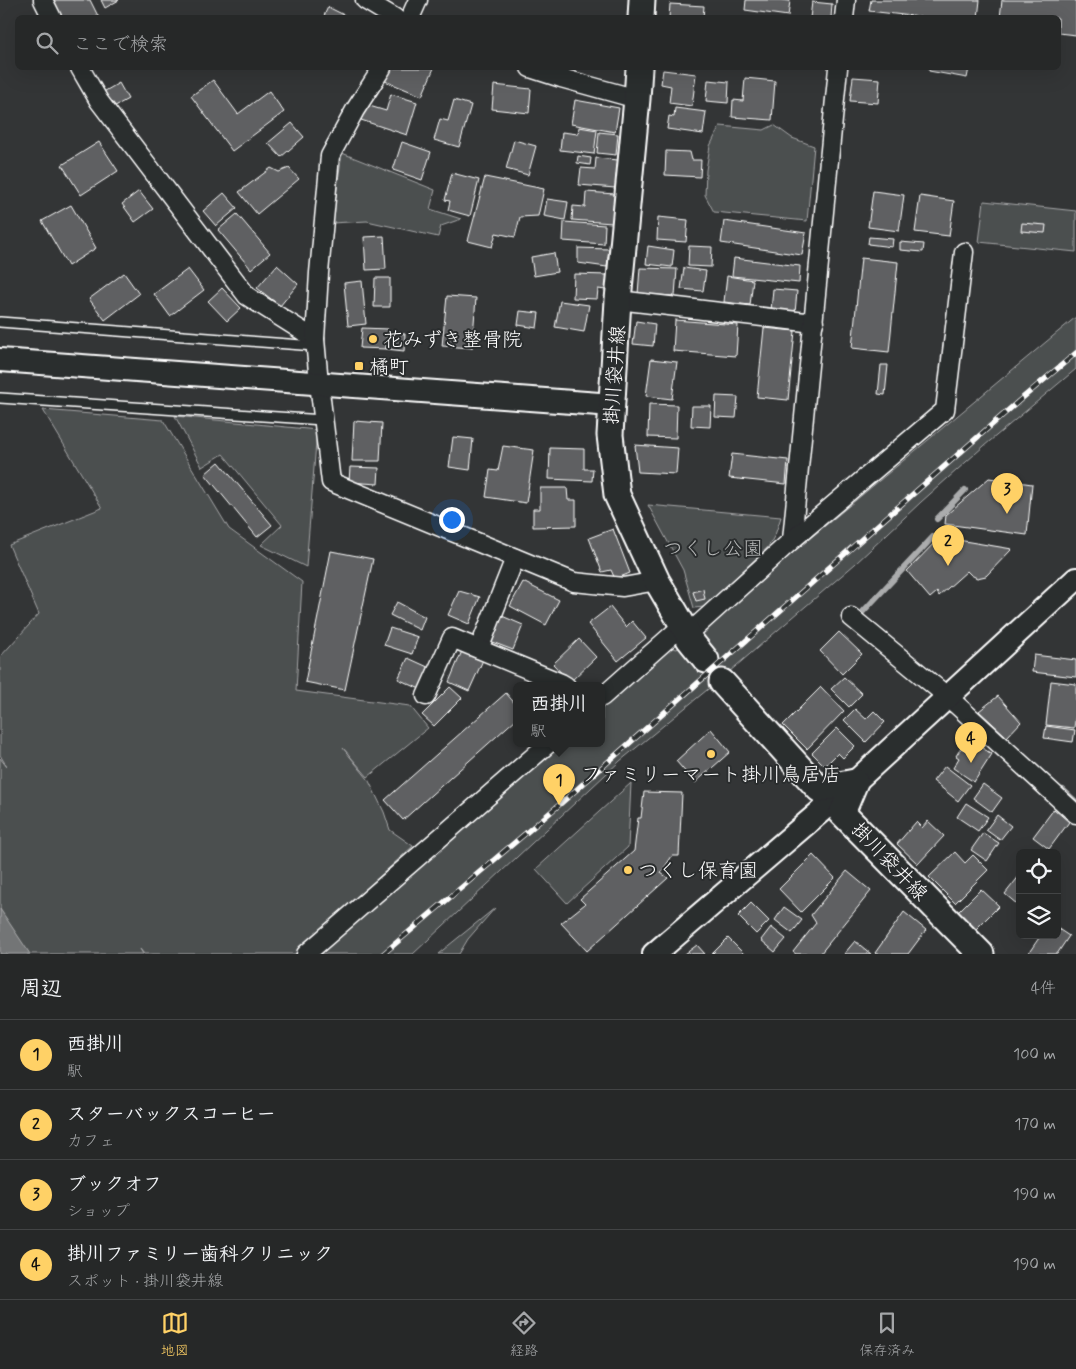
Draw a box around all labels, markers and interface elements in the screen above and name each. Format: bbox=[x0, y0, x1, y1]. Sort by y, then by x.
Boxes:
search box bbox=[15, 15, 1061, 70]
icon: search bbox=[33, 29, 61, 57]
text: ここで検索 bbox=[73, 32, 168, 57]
street label: 掛川袋井線 bbox=[599, 324, 632, 426]
place label: 花みずき整骨院 bbox=[383, 327, 522, 354]
marker: 花みずき整骨院 bbox=[367, 333, 379, 345]
place label: 橘町 bbox=[369, 354, 409, 381]
marker: 橘町 bbox=[353, 360, 365, 372]
pin: 3 bbox=[991, 473, 1023, 514]
your location bbox=[439, 507, 465, 533]
pin: 2 bbox=[932, 525, 964, 566]
park label: つくし公園 bbox=[663, 536, 763, 563]
popup bbox=[513, 682, 605, 747]
text: 西掛川 bbox=[530, 692, 588, 717]
text: 駅 bbox=[530, 721, 547, 742]
pin: 4 bbox=[955, 722, 987, 763]
marker: ファミリーマート掛川鳥居店 bbox=[705, 748, 717, 760]
place label: ファミリーマート掛川鳥居店 bbox=[581, 762, 841, 789]
pin: 1 bbox=[543, 764, 575, 805]
street label: 掛川袋井線 bbox=[844, 817, 933, 907]
map controls bbox=[1016, 849, 1061, 939]
button: locate bbox=[1016, 849, 1061, 894]
place label: つくし保育園 bbox=[638, 858, 758, 885]
marker: つくし保育園 bbox=[622, 864, 634, 876]
button: layers bbox=[1016, 894, 1061, 939]
text: 周辺 bbox=[20, 975, 62, 1003]
text: 4件 bbox=[1031, 978, 1056, 999]
text: 西掛川 bbox=[67, 1032, 124, 1057]
text: 1 bbox=[32, 1044, 40, 1065]
text: 100 m bbox=[1013, 1044, 1056, 1065]
text: 駅 bbox=[67, 1061, 83, 1082]
text: スターバックスコーヒー bbox=[67, 1102, 276, 1127]
text: 2 bbox=[32, 1114, 40, 1135]
text: 170 m bbox=[1014, 1114, 1056, 1135]
text: カフェ bbox=[67, 1131, 115, 1152]
text: ブックオフ bbox=[67, 1172, 162, 1197]
text: 3 bbox=[32, 1184, 40, 1205]
text: 190 m bbox=[1013, 1184, 1056, 1205]
text: ショップ bbox=[67, 1201, 130, 1222]
text: 掛川ファミリー歯科クリニック bbox=[67, 1242, 333, 1267]
text: 4 bbox=[31, 1254, 41, 1275]
text: 190 m bbox=[1013, 1254, 1056, 1275]
text: スポット · 掛川袋井線 bbox=[67, 1271, 223, 1292]
tab: 地図 bbox=[161, 1309, 189, 1360]
tab: 経路 bbox=[510, 1309, 538, 1360]
tab: 保存済み bbox=[859, 1309, 915, 1360]

